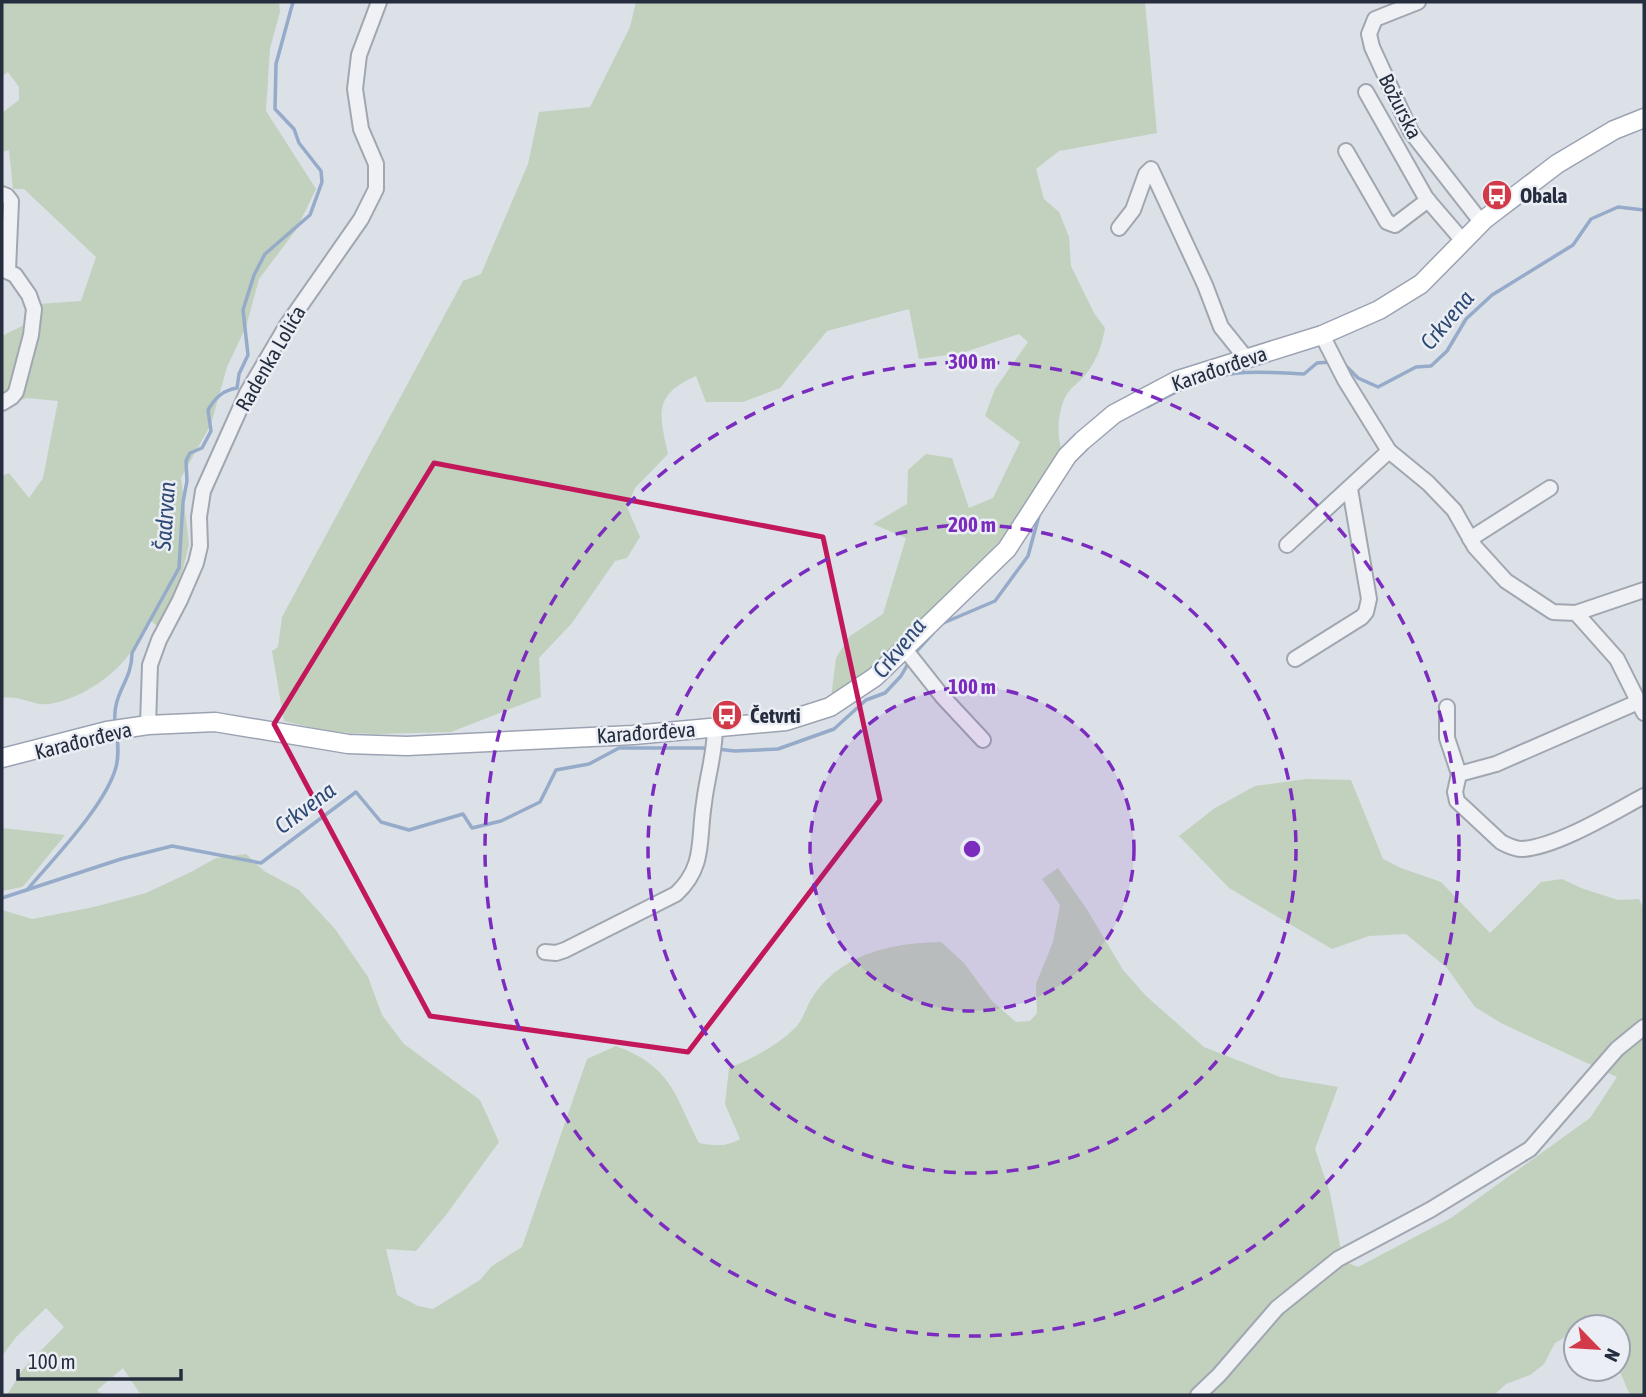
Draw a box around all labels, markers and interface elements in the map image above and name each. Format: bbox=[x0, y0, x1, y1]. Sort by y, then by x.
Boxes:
street label: Božurska bbox=[1374, 69, 1428, 143]
bus stop icon: Obala bbox=[1480, 178, 1514, 212]
place label: Obala bbox=[1520, 183, 1568, 207]
water label: Crkvena bbox=[1415, 285, 1479, 355]
street label: Radenka Lolića bbox=[230, 301, 310, 415]
street label: Karađorđeva bbox=[1168, 341, 1270, 395]
text: 300 m bbox=[948, 349, 996, 373]
water label: Šadrvan bbox=[150, 481, 180, 552]
text: 200 m bbox=[948, 512, 996, 536]
water label: Crkvena bbox=[867, 613, 931, 683]
text: 100 m bbox=[948, 674, 996, 698]
bus stop icon: Četvrti bbox=[710, 698, 744, 732]
place label: Četvrti bbox=[750, 703, 801, 727]
street label: Karađorđeva bbox=[32, 716, 134, 764]
street label: Karađorđeva bbox=[596, 717, 696, 747]
water label: Crkvena bbox=[270, 777, 341, 839]
centre of rings bbox=[960, 837, 984, 861]
north arrow bbox=[1562, 1313, 1632, 1383]
scale bar bbox=[18, 1338, 180, 1382]
text: N bbox=[1600, 1345, 1625, 1365]
text: 100 m bbox=[28, 1349, 76, 1373]

